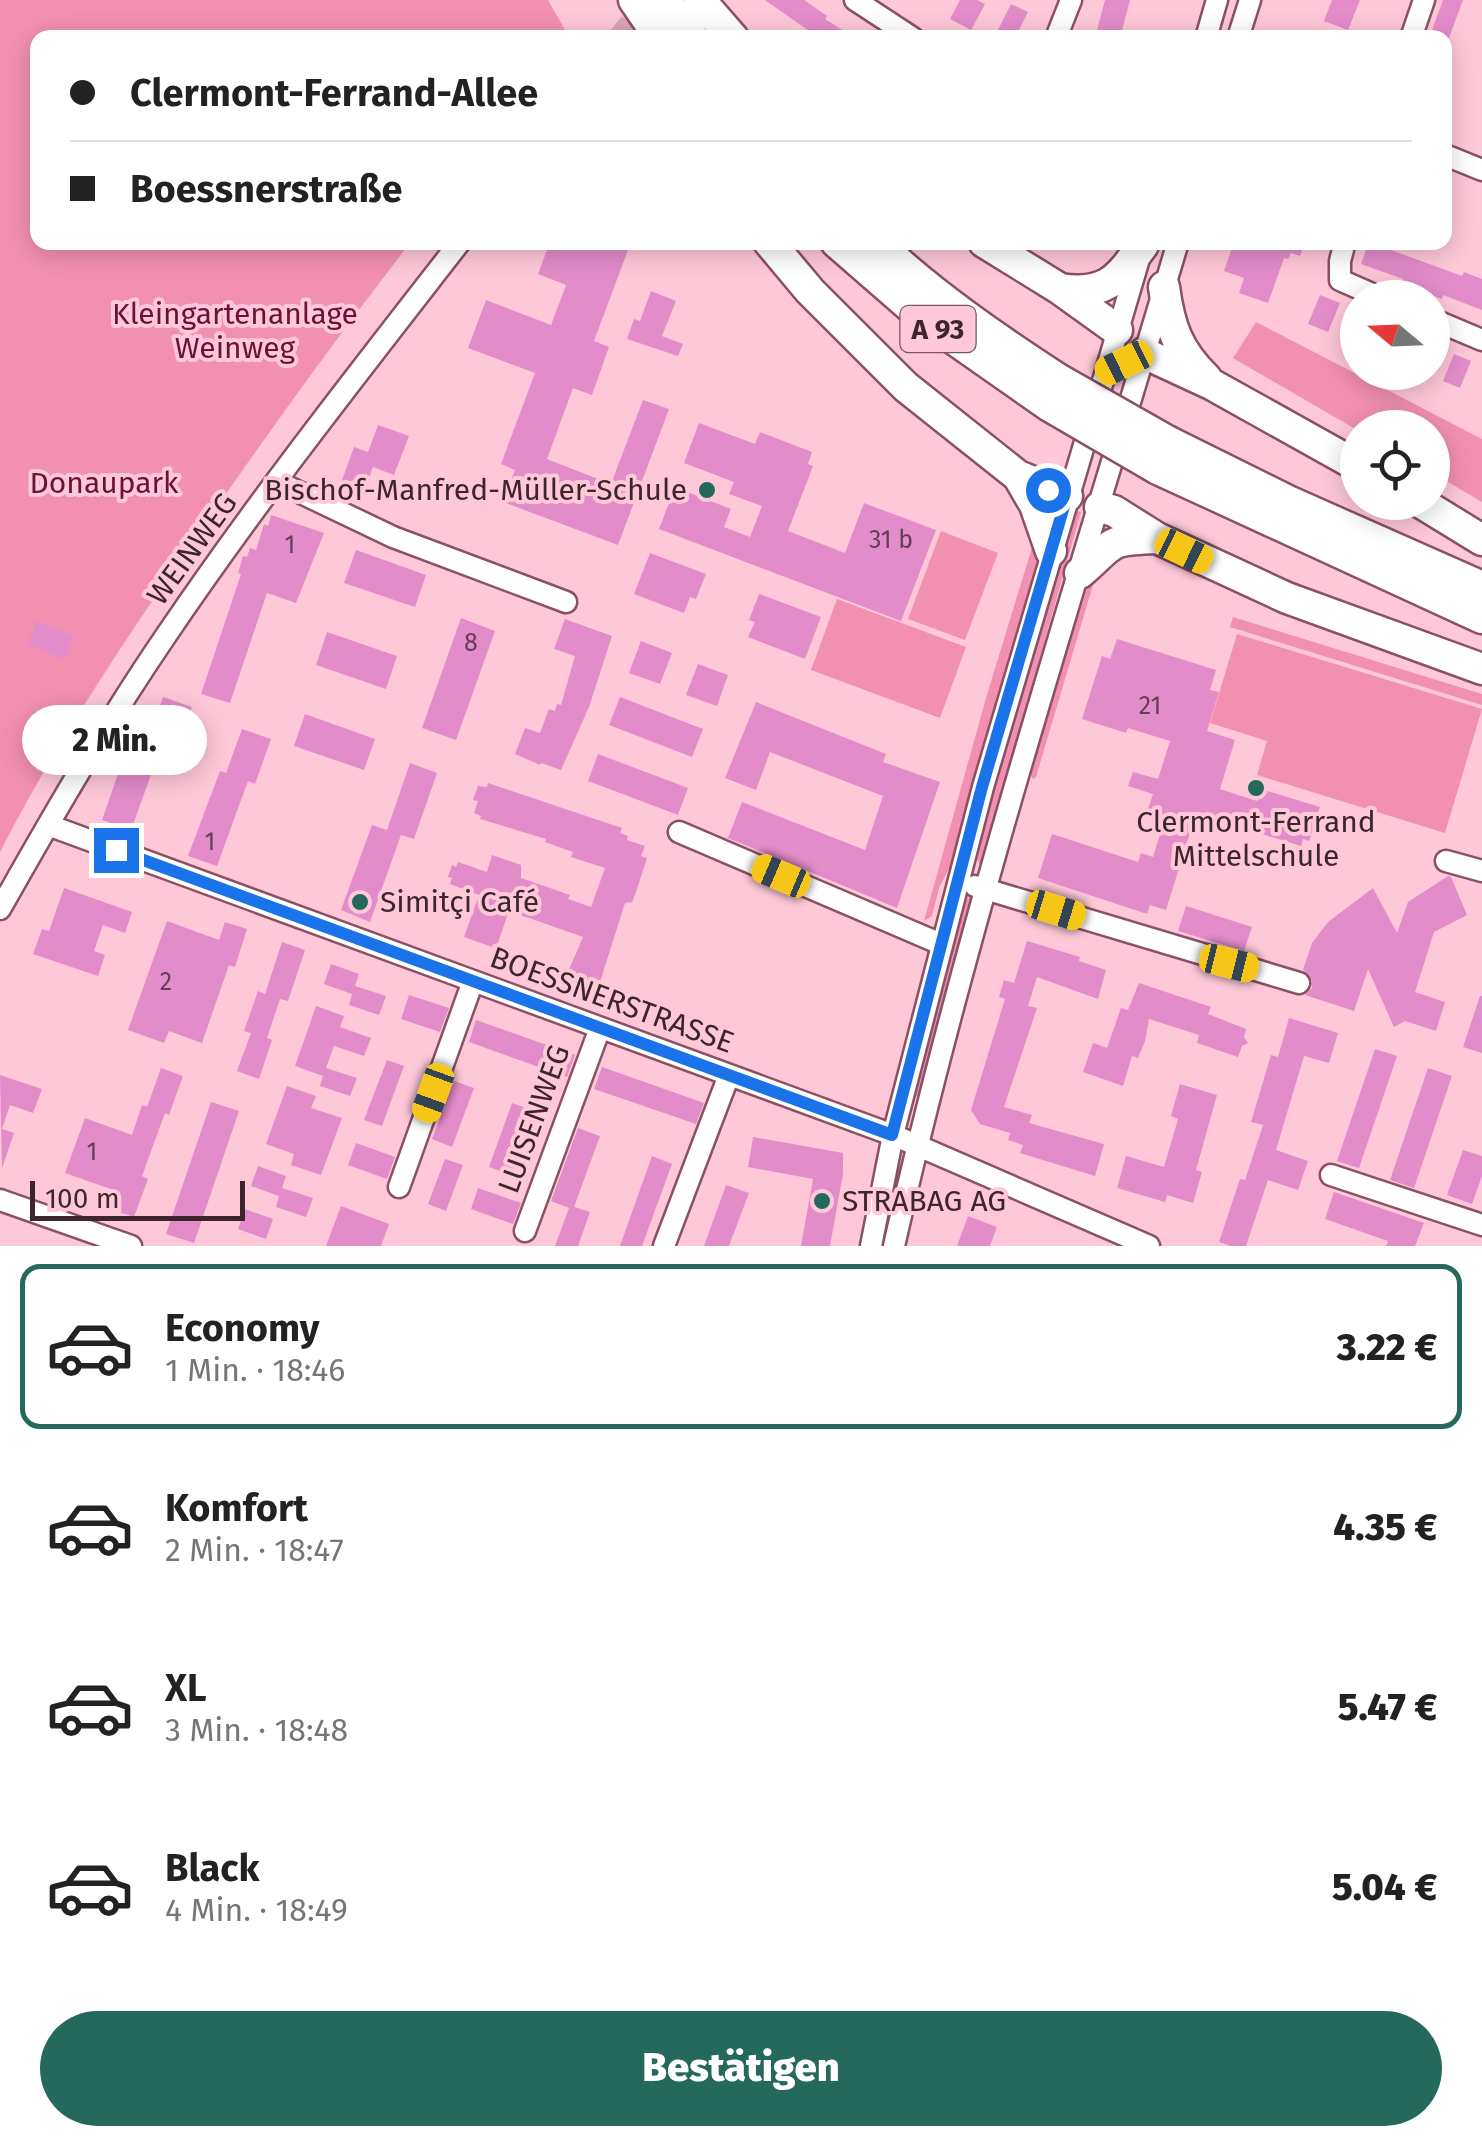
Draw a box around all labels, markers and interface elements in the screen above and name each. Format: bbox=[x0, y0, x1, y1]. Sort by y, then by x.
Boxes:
text: Clermont-Ferrand-Allee bbox=[130, 70, 538, 116]
text: Boessnerstraße bbox=[130, 166, 403, 212]
north arrow bbox=[1340, 280, 1450, 390]
map controls bbox=[1340, 280, 1450, 520]
park label: Kleingartenanlage Weinweg bbox=[112, 296, 358, 366]
road number: A 93 bbox=[900, 306, 976, 352]
car bbox=[1090, 336, 1158, 390]
button: locate bbox=[1340, 410, 1450, 520]
park label: Donaupark bbox=[30, 465, 179, 501]
route start bbox=[1026, 468, 1071, 513]
place label: Bischof-Manfred-Müller-Schule bbox=[264, 472, 687, 508]
marker: Bischof-Manfred-Müller-Schule bbox=[696, 479, 718, 501]
street label: WEINWEG bbox=[139, 486, 245, 612]
car bbox=[1150, 524, 1218, 578]
house number: 31 b bbox=[869, 525, 913, 555]
house number: 1 bbox=[285, 530, 295, 560]
house number: 8 bbox=[464, 628, 478, 658]
house number: 21 bbox=[1139, 691, 1161, 721]
callout: 2 Min. bbox=[23, 705, 208, 775]
text: 2 Min. bbox=[72, 721, 157, 759]
marker: Clermont-Ferrand Mittelschule bbox=[1245, 777, 1267, 799]
place label: Clermont-Ferrand Mittelschule bbox=[1136, 804, 1376, 874]
house number: 1 bbox=[205, 827, 215, 857]
route end bbox=[94, 828, 139, 873]
car bbox=[748, 850, 814, 902]
place label: Simitçi Café bbox=[380, 884, 539, 920]
car bbox=[1023, 887, 1089, 933]
marker: Simitçi Café bbox=[349, 891, 371, 913]
street label: BOESSNERSTRASSE bbox=[485, 939, 739, 1061]
car bbox=[1196, 941, 1262, 985]
house number: 2 bbox=[160, 967, 172, 997]
street label: LUISENWEG bbox=[491, 1040, 577, 1198]
car bbox=[409, 1060, 457, 1126]
house number: 1 bbox=[87, 1137, 97, 1167]
scale bar bbox=[30, 1176, 245, 1220]
text: 100 m bbox=[45, 1182, 120, 1215]
place label: STRABAG AG bbox=[842, 1183, 1006, 1219]
marker: STRABAG AG bbox=[811, 1190, 833, 1212]
icon: car bbox=[45, 1302, 135, 1392]
text: Economy bbox=[165, 1305, 320, 1351]
text: 3.22 € bbox=[1337, 1324, 1437, 1370]
text: 1 Min. · 18:46 bbox=[165, 1351, 345, 1389]
icon: car bbox=[45, 1482, 135, 1572]
text: Komfort bbox=[165, 1485, 308, 1531]
text: 4.35 € bbox=[1333, 1504, 1437, 1550]
text: 2 Min. · 18:47 bbox=[165, 1531, 344, 1569]
icon: car bbox=[45, 1662, 135, 1752]
text: XL bbox=[165, 1665, 207, 1711]
text: 5.47 € bbox=[1338, 1684, 1437, 1730]
text: 3 Min. · 18:48 bbox=[165, 1711, 348, 1749]
icon: car bbox=[45, 1842, 135, 1932]
text: Black bbox=[165, 1845, 260, 1891]
text: 5.04 € bbox=[1332, 1864, 1437, 1910]
text: 4 Min. · 18:49 bbox=[165, 1891, 348, 1929]
button: Bestätigen bbox=[40, 2011, 1442, 2126]

